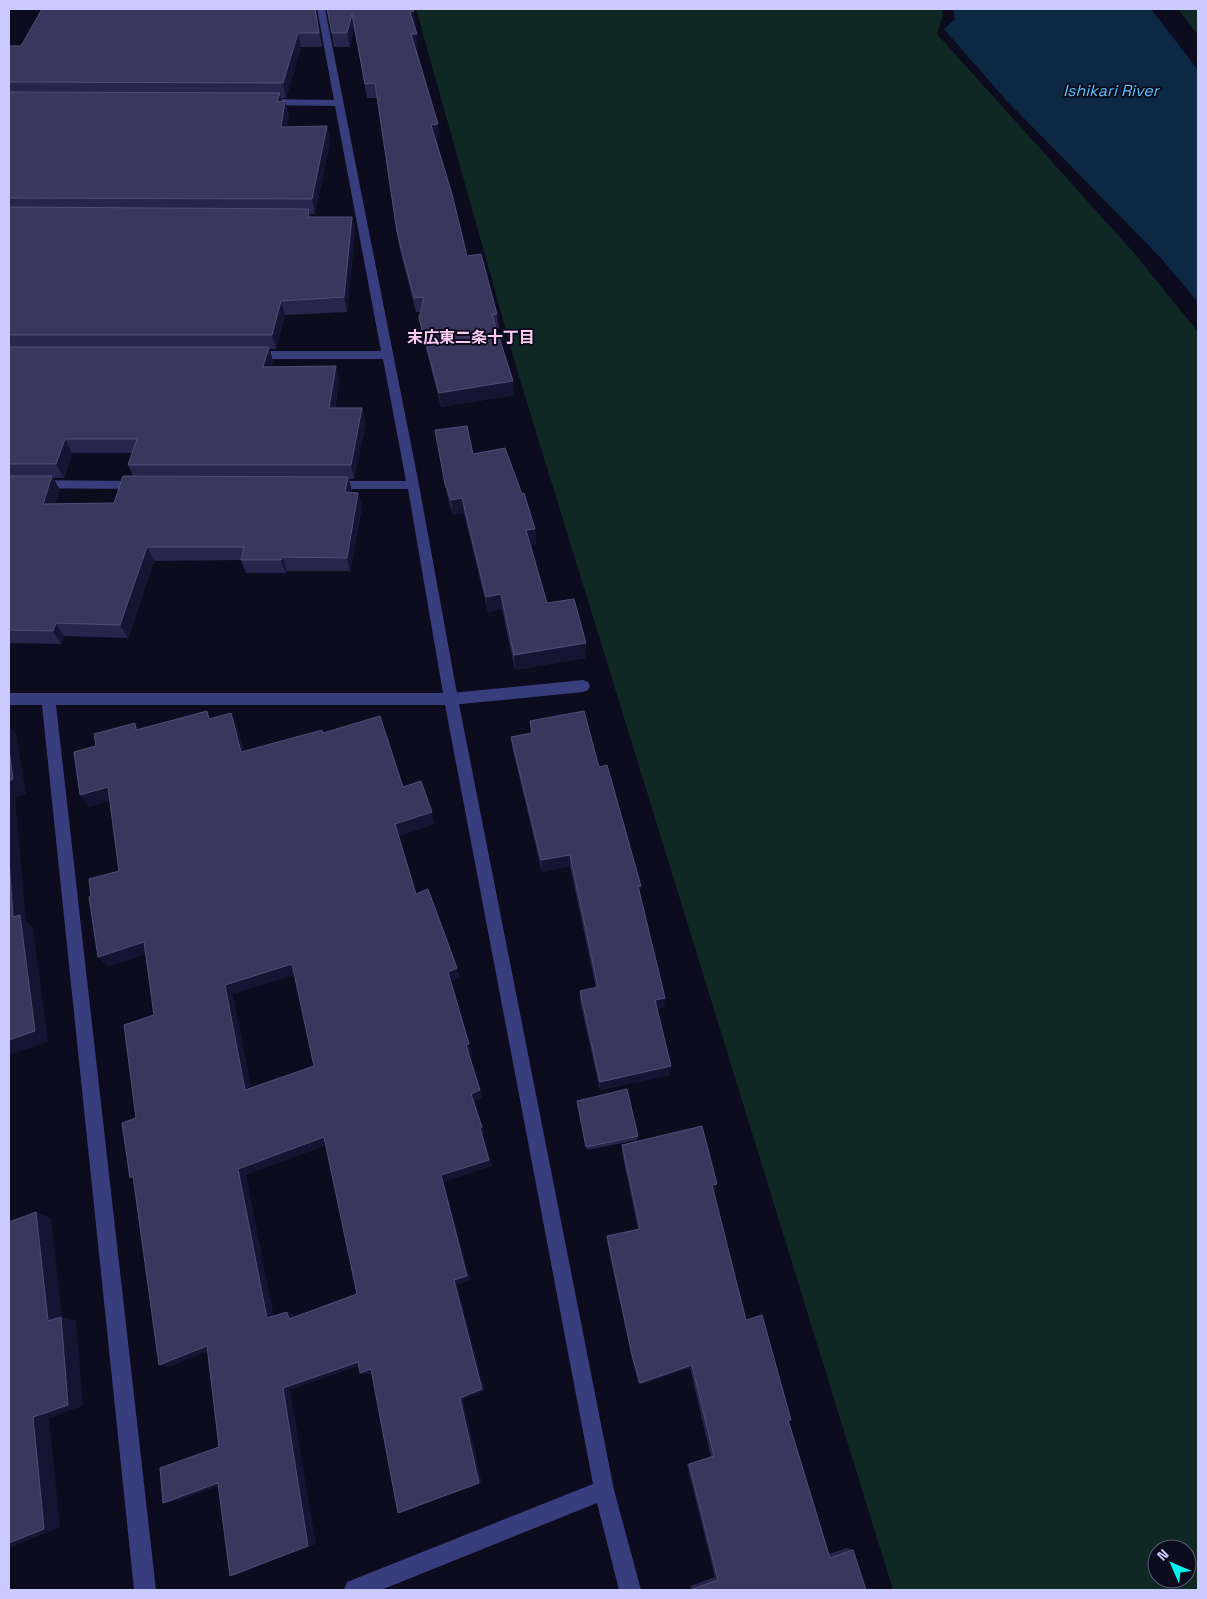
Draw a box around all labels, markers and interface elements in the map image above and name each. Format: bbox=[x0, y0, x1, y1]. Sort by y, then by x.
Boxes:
water label: Ishikari River bbox=[1063, 80, 1161, 101]
district label: 末広東二条十丁目 bbox=[407, 327, 535, 348]
north arrow bbox=[1147, 1539, 1197, 1589]
text: N bbox=[1153, 1545, 1172, 1564]

